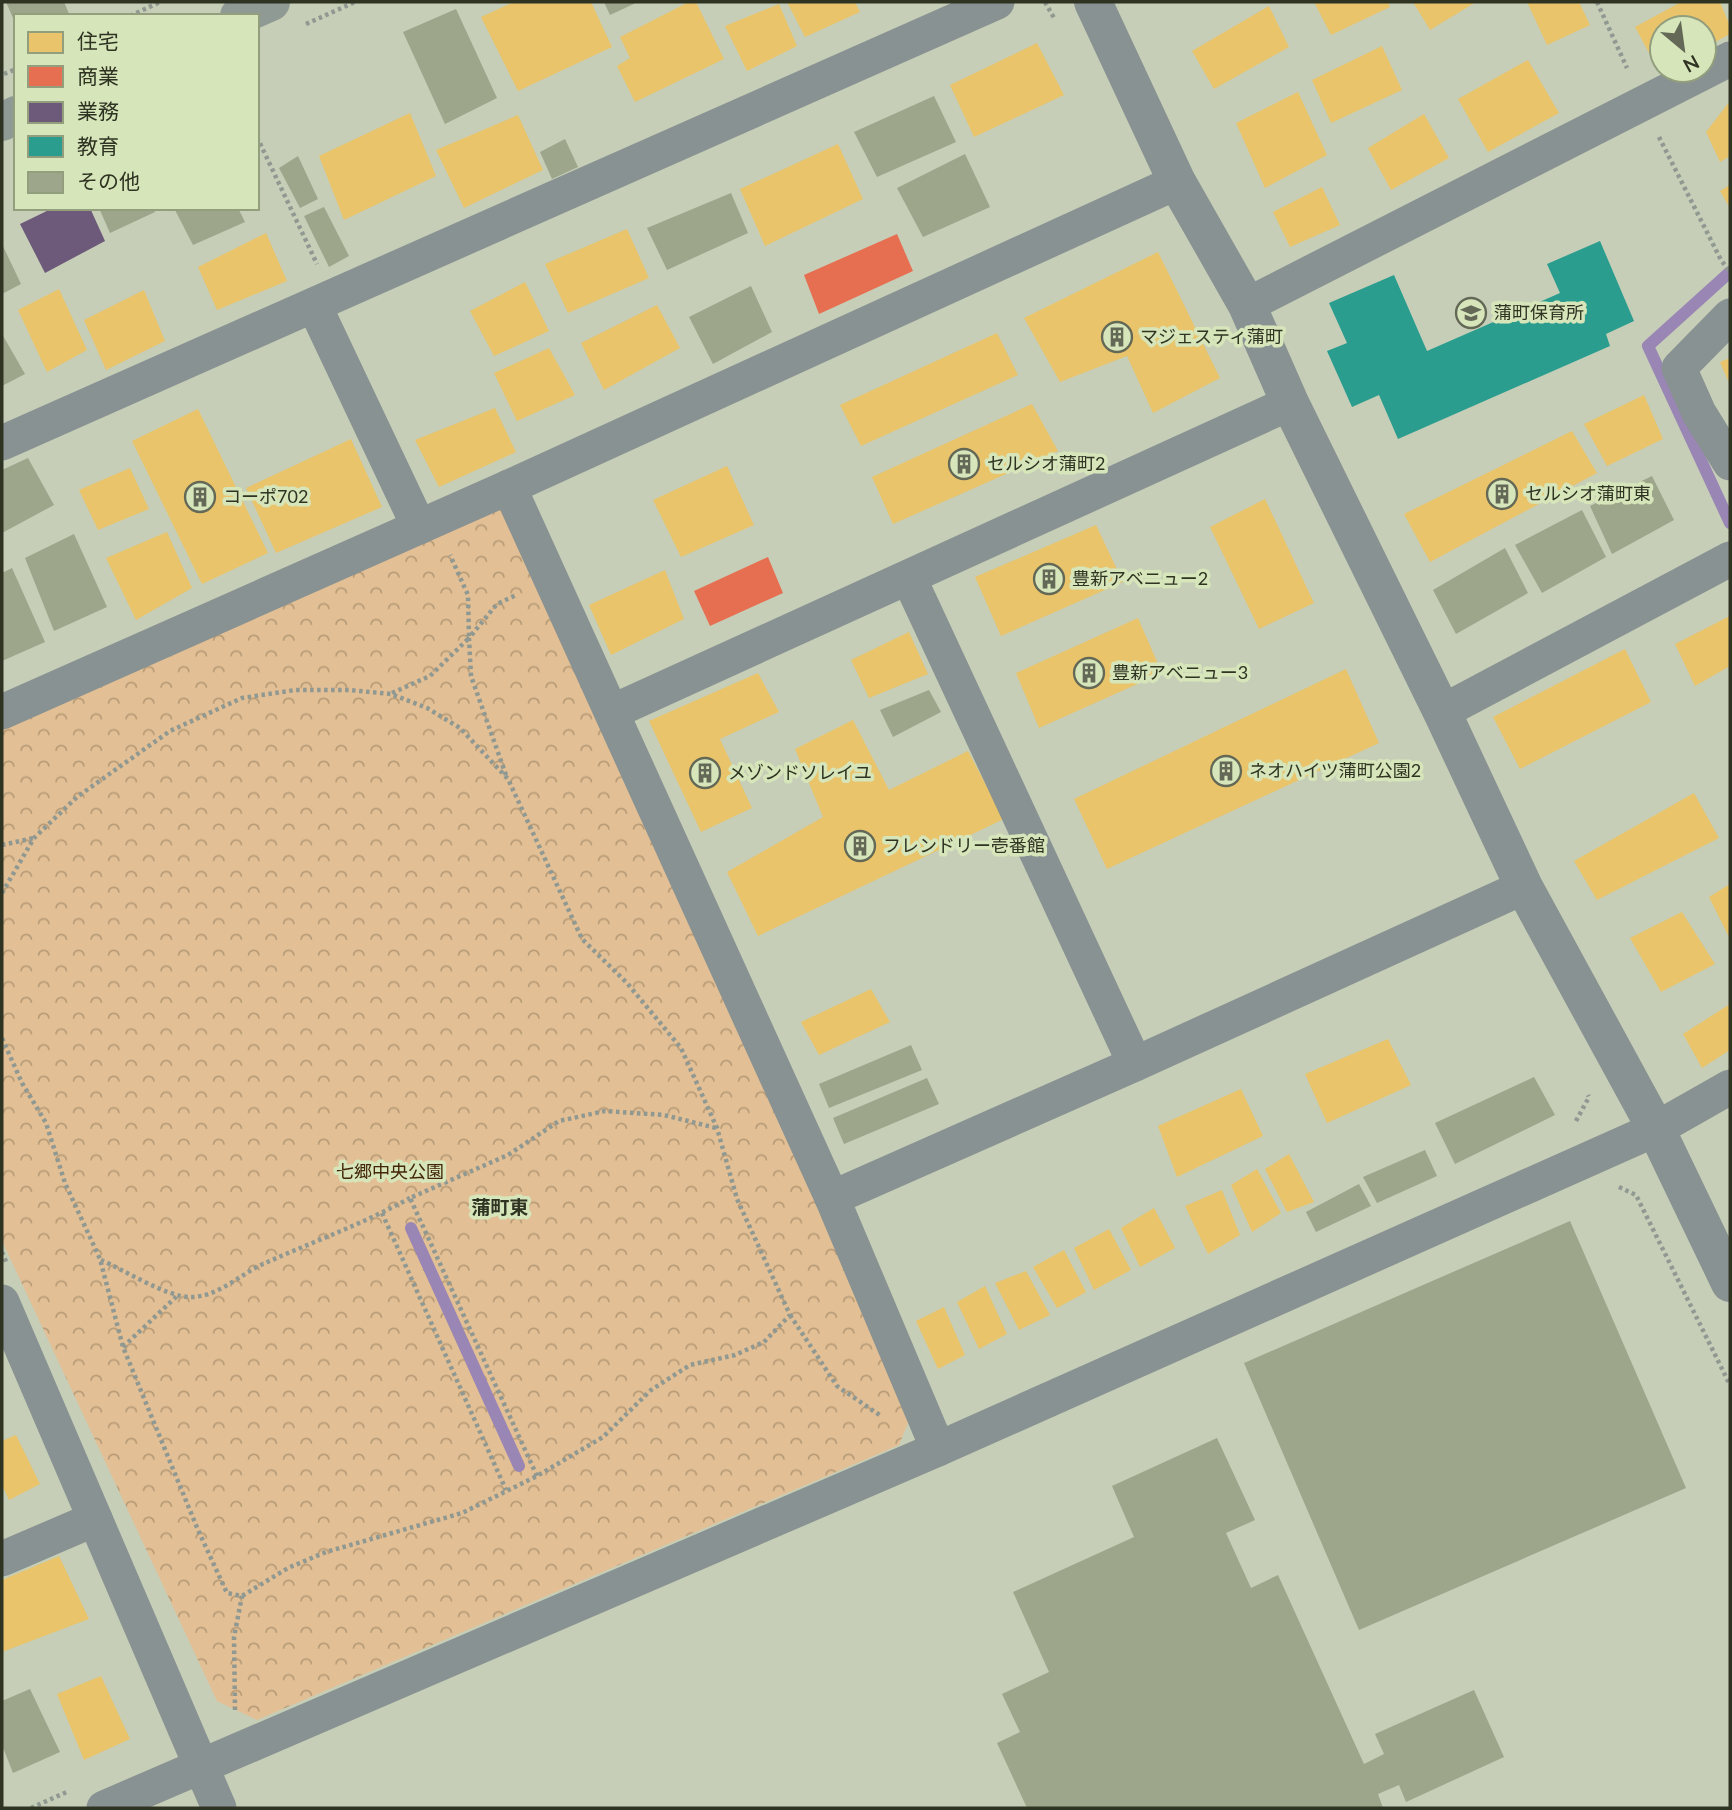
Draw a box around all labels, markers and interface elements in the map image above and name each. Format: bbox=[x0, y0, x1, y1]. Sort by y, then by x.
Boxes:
legend bbox=[14, 14, 259, 210]
north arrow bbox=[1648, 14, 1718, 84]
text: 住宅 bbox=[77, 28, 119, 53]
text: N bbox=[1680, 51, 1703, 78]
text: 商業 bbox=[77, 63, 119, 88]
text: 業務 bbox=[77, 98, 119, 123]
text: 教育 bbox=[77, 133, 119, 158]
text: その他 bbox=[77, 168, 140, 193]
school or university icon: 蒲町保育所 bbox=[1454, 296, 1488, 330]
place label: 蒲町保育所 bbox=[1494, 301, 1584, 323]
building icon: マジェスティ蒲町 bbox=[1100, 320, 1134, 354]
place label: マジェスティ蒲町 bbox=[1140, 325, 1283, 347]
building icon: セルシオ蒲町2 bbox=[947, 447, 981, 481]
place label: セルシオ蒲町2 bbox=[987, 452, 1105, 474]
building icon: セルシオ蒲町東 bbox=[1485, 477, 1519, 511]
building icon: コーポ702 bbox=[183, 480, 217, 514]
place label: セルシオ蒲町東 bbox=[1525, 482, 1651, 504]
place label: コーポ702 bbox=[223, 485, 308, 507]
building icon: 豊新アベニュー2 bbox=[1032, 562, 1066, 596]
place label: 豊新アベニュー2 bbox=[1072, 567, 1208, 589]
building icon: 豊新アベニュー3 bbox=[1072, 656, 1106, 690]
place label: 豊新アベニュー3 bbox=[1112, 661, 1248, 683]
building icon: ネオハイツ蒲町公園2 bbox=[1209, 754, 1243, 788]
building icon: メゾンドソレイユ bbox=[688, 756, 722, 790]
place label: ネオハイツ蒲町公園2 bbox=[1249, 759, 1421, 781]
place label: メゾンドソレイユ bbox=[728, 761, 872, 783]
building icon: フレンドリー壱番館 bbox=[843, 829, 877, 863]
place label: フレンドリー壱番館 bbox=[883, 834, 1045, 856]
park label: 七郷中央公園 bbox=[336, 1160, 444, 1182]
district label: 蒲町東 bbox=[471, 1195, 529, 1218]

